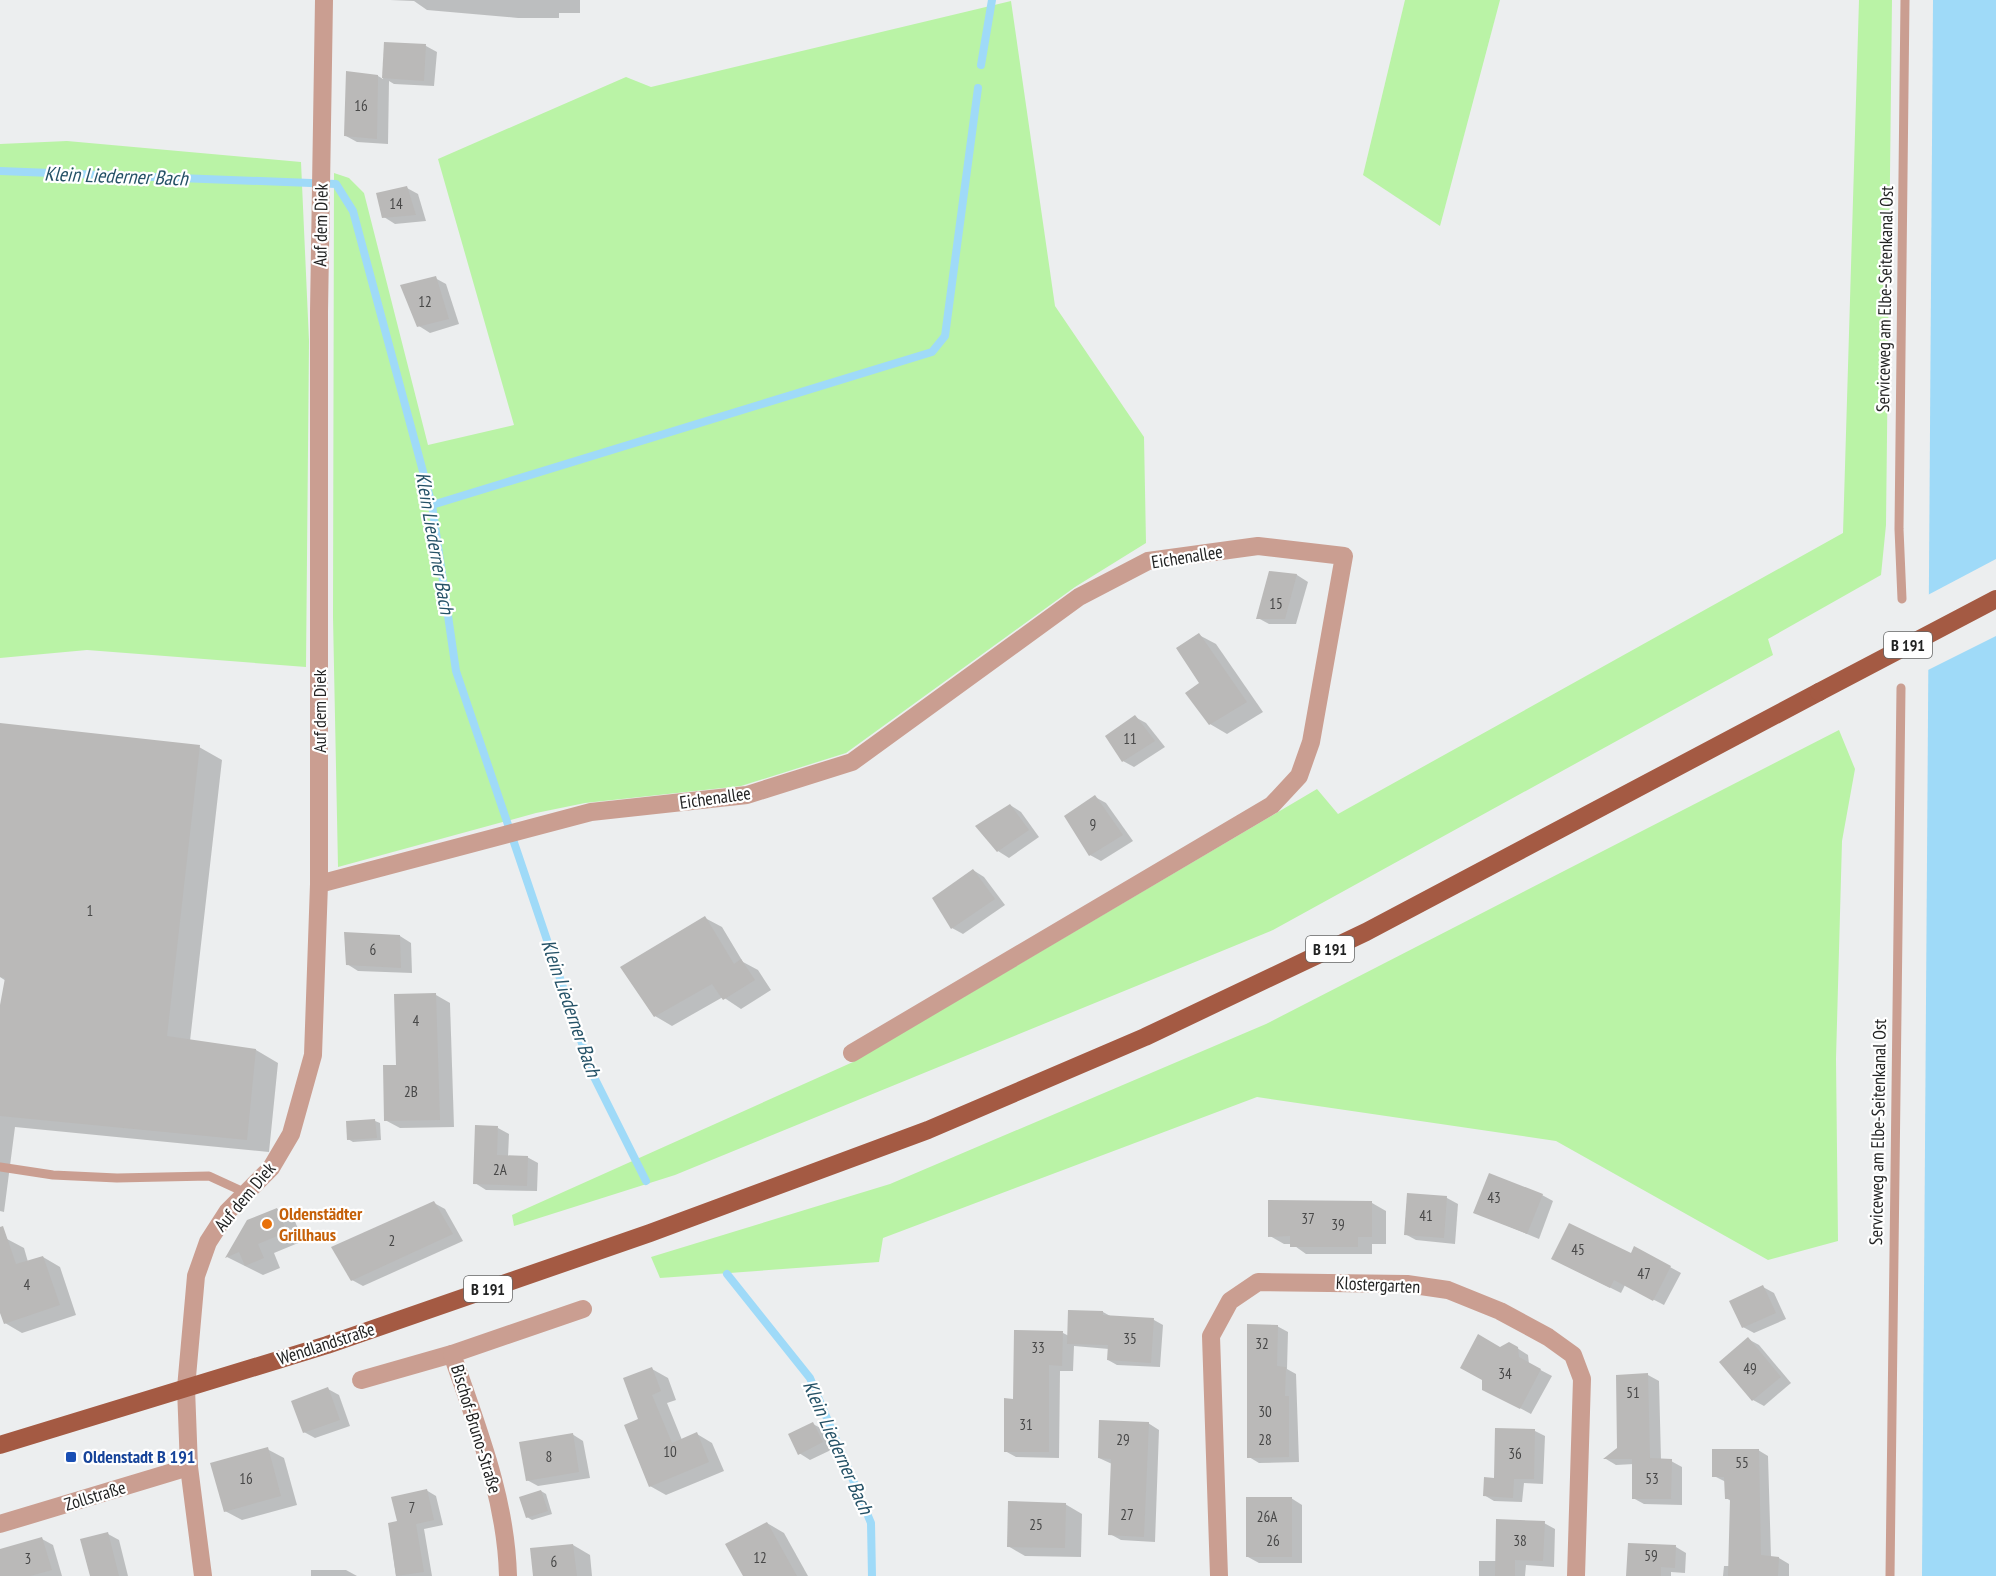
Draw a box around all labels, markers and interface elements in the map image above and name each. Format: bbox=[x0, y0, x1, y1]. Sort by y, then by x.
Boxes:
house number: 16 bbox=[354, 96, 368, 115]
water label: Klein Liederner Bach bbox=[44, 161, 189, 192]
street label: Auf dem Diek bbox=[308, 183, 333, 267]
street label: Serviceweg am Elbe-Seitenkanal Ost bbox=[1871, 186, 1898, 412]
house number: 14 bbox=[389, 194, 403, 213]
house number: 12 bbox=[418, 292, 432, 311]
water label: Klein Liederner Bach bbox=[410, 470, 460, 617]
street label: Eichenallee bbox=[1150, 540, 1224, 573]
house number: 15 bbox=[1269, 594, 1283, 613]
road number: B 191 bbox=[1884, 632, 1932, 658]
street label: Auf dem Diek bbox=[308, 669, 331, 753]
house number: 11 bbox=[1123, 729, 1137, 748]
street label: Eichenallee bbox=[678, 781, 752, 814]
house number: 9 bbox=[1090, 815, 1096, 834]
house number: 1 bbox=[87, 901, 93, 920]
water label: Klein Liederner Bach bbox=[535, 936, 607, 1081]
road number: B 191 bbox=[1306, 936, 1354, 962]
house number: 6 bbox=[370, 940, 377, 959]
house number: 4 bbox=[413, 1011, 420, 1030]
street label: Serviceweg am Elbe-Seitenkanal Ost bbox=[1864, 1019, 1891, 1245]
house number: 2B bbox=[404, 1082, 418, 1101]
street label: Auf dem Diek bbox=[209, 1157, 280, 1236]
house number: 2A bbox=[493, 1160, 508, 1179]
house number: 43 bbox=[1487, 1188, 1501, 1207]
place label: Oldenstädter Grillhaus bbox=[279, 1202, 363, 1246]
house number: 41 bbox=[1419, 1206, 1433, 1225]
house number: 37 bbox=[1301, 1209, 1315, 1228]
house number: 39 bbox=[1331, 1215, 1345, 1234]
marker: Oldenstädter Grillhaus bbox=[260, 1217, 274, 1231]
house number: 2 bbox=[389, 1231, 395, 1250]
house number: 45 bbox=[1571, 1240, 1585, 1259]
house number: 47 bbox=[1637, 1264, 1651, 1283]
street label: Klostergarten bbox=[1335, 1271, 1421, 1298]
house number: 4 bbox=[24, 1275, 31, 1294]
road number: B 191 bbox=[464, 1276, 512, 1302]
street label: Wendlandstraße bbox=[274, 1317, 377, 1370]
house number: 35 bbox=[1123, 1329, 1137, 1348]
house number: 32 bbox=[1255, 1334, 1269, 1353]
house number: 33 bbox=[1031, 1338, 1045, 1357]
house number: 49 bbox=[1743, 1359, 1757, 1378]
street label: Bischof-Bruno-Straße bbox=[446, 1362, 507, 1496]
house number: 34 bbox=[1498, 1364, 1512, 1383]
water label: Klein Liederner Bach bbox=[797, 1376, 880, 1519]
house number: 51 bbox=[1626, 1383, 1640, 1402]
house number: 30 bbox=[1258, 1402, 1272, 1421]
house number: 31 bbox=[1019, 1415, 1033, 1434]
house number: 29 bbox=[1116, 1430, 1130, 1449]
house number: 28 bbox=[1258, 1430, 1272, 1449]
house number: 10 bbox=[663, 1442, 677, 1461]
house number: 36 bbox=[1508, 1444, 1522, 1463]
place label: Oldenstadt B 191 bbox=[83, 1445, 195, 1468]
house number: 8 bbox=[546, 1447, 552, 1466]
marker: Oldenstadt B 191 bbox=[64, 1450, 78, 1464]
house number: 55 bbox=[1735, 1453, 1749, 1472]
house number: 16 bbox=[239, 1469, 253, 1488]
house number: 53 bbox=[1645, 1469, 1659, 1488]
street label: Zollstraße bbox=[61, 1475, 128, 1516]
house number: 7 bbox=[409, 1498, 415, 1517]
house number: 27 bbox=[1120, 1505, 1134, 1524]
house number: 26A bbox=[1257, 1507, 1278, 1526]
house number: 25 bbox=[1029, 1515, 1043, 1534]
house number: 26 bbox=[1266, 1531, 1280, 1550]
house number: 38 bbox=[1513, 1531, 1527, 1550]
house number: 59 bbox=[1644, 1546, 1658, 1565]
house number: 12 bbox=[753, 1548, 767, 1567]
house number: 3 bbox=[25, 1549, 31, 1568]
house number: 6 bbox=[551, 1552, 558, 1571]

